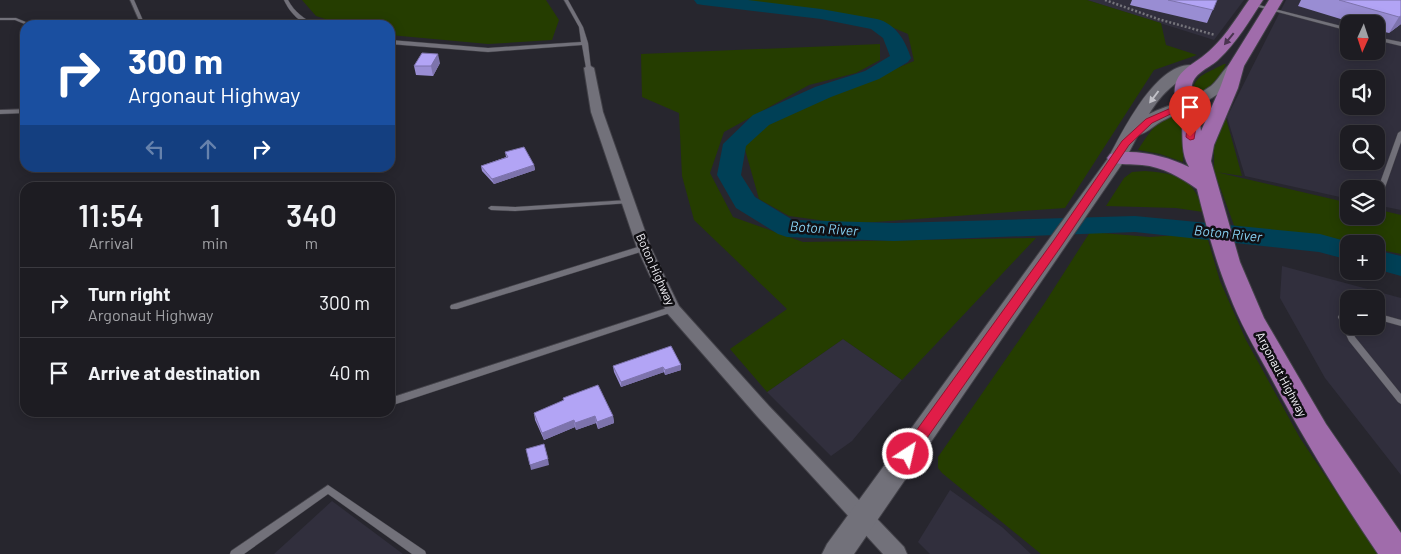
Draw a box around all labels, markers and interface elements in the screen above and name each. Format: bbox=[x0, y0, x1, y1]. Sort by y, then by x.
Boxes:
north arrow bbox=[1340, 15, 1385, 60]
map controls bbox=[1340, 15, 1385, 335]
one-way arrow bbox=[1223, 32, 1234, 45]
text: 300 m bbox=[128, 39, 223, 81]
icon: right bbox=[45, 40, 110, 105]
button: sound bbox=[1340, 70, 1385, 115]
text: Argonaut Highway bbox=[128, 81, 300, 107]
pin bbox=[1169, 86, 1211, 137]
one-way arrow bbox=[1149, 90, 1159, 104]
icon: arrive bbox=[1176, 93, 1204, 121]
button: search bbox=[1340, 125, 1385, 170]
icon: left bbox=[141, 135, 169, 163]
icon: ahead bbox=[194, 135, 222, 163]
icon: right bbox=[247, 135, 275, 163]
button: layers bbox=[1340, 180, 1385, 225]
text: 11:54 bbox=[78, 197, 144, 233]
text: 1 bbox=[210, 197, 220, 233]
text: 340 bbox=[286, 197, 337, 233]
water label: Boton River bbox=[789, 217, 860, 239]
water label: Boton River bbox=[1193, 221, 1264, 245]
street label: Boton Highway bbox=[634, 231, 678, 308]
text: Arrival bbox=[89, 233, 133, 252]
text: min bbox=[202, 233, 228, 252]
text: m bbox=[305, 233, 318, 252]
button: + bbox=[1340, 235, 1385, 280]
text: Turn right bbox=[88, 282, 170, 305]
icon: right bbox=[45, 289, 73, 317]
button: − bbox=[1340, 290, 1385, 335]
text: 300 m bbox=[319, 291, 370, 314]
text: Argonaut Highway bbox=[88, 305, 213, 324]
street label: Argonaut Highway bbox=[1254, 329, 1310, 419]
icon: arrive bbox=[45, 359, 73, 387]
text: Arrive at destination bbox=[88, 361, 260, 384]
text: 40 m bbox=[329, 361, 370, 384]
position arrow bbox=[881, 427, 933, 479]

